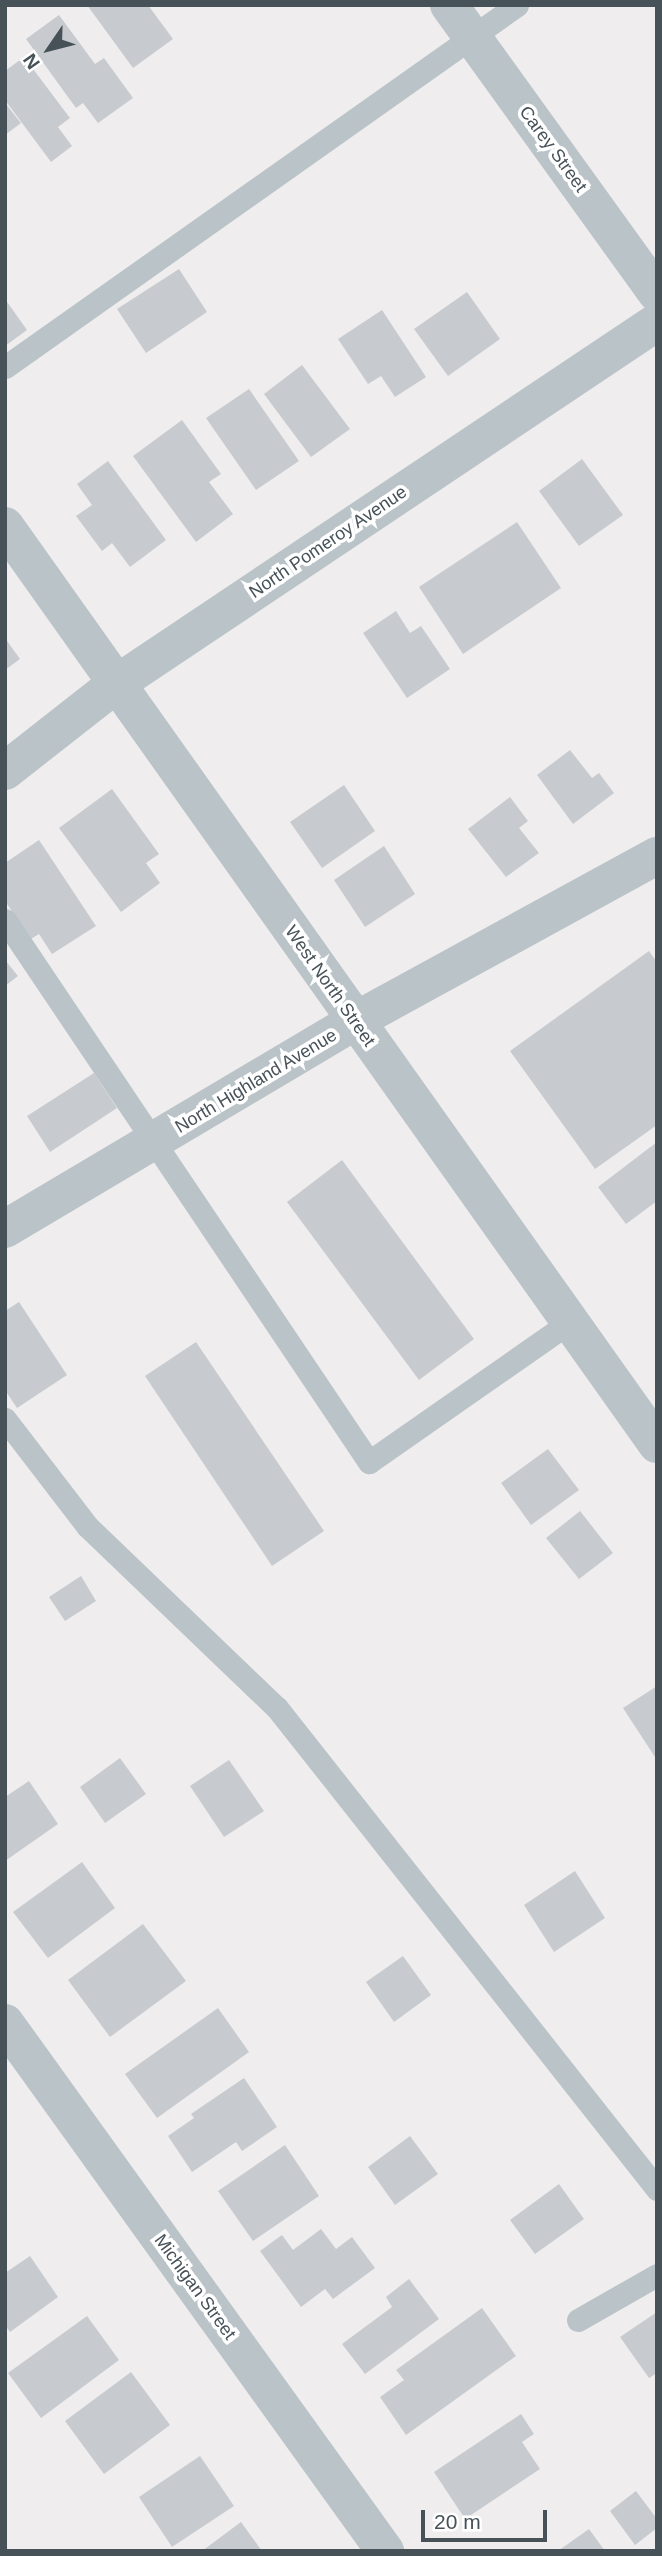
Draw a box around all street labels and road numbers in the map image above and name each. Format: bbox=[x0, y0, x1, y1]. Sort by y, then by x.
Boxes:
street label: Carey Street bbox=[515, 102, 591, 196]
street label: North Pomeroy Avenue bbox=[245, 481, 411, 603]
street label: West North Street bbox=[280, 921, 380, 1051]
street label: North Highland Avenue bbox=[171, 1024, 341, 1138]
street label: Michigan Street bbox=[150, 2230, 240, 2344]

